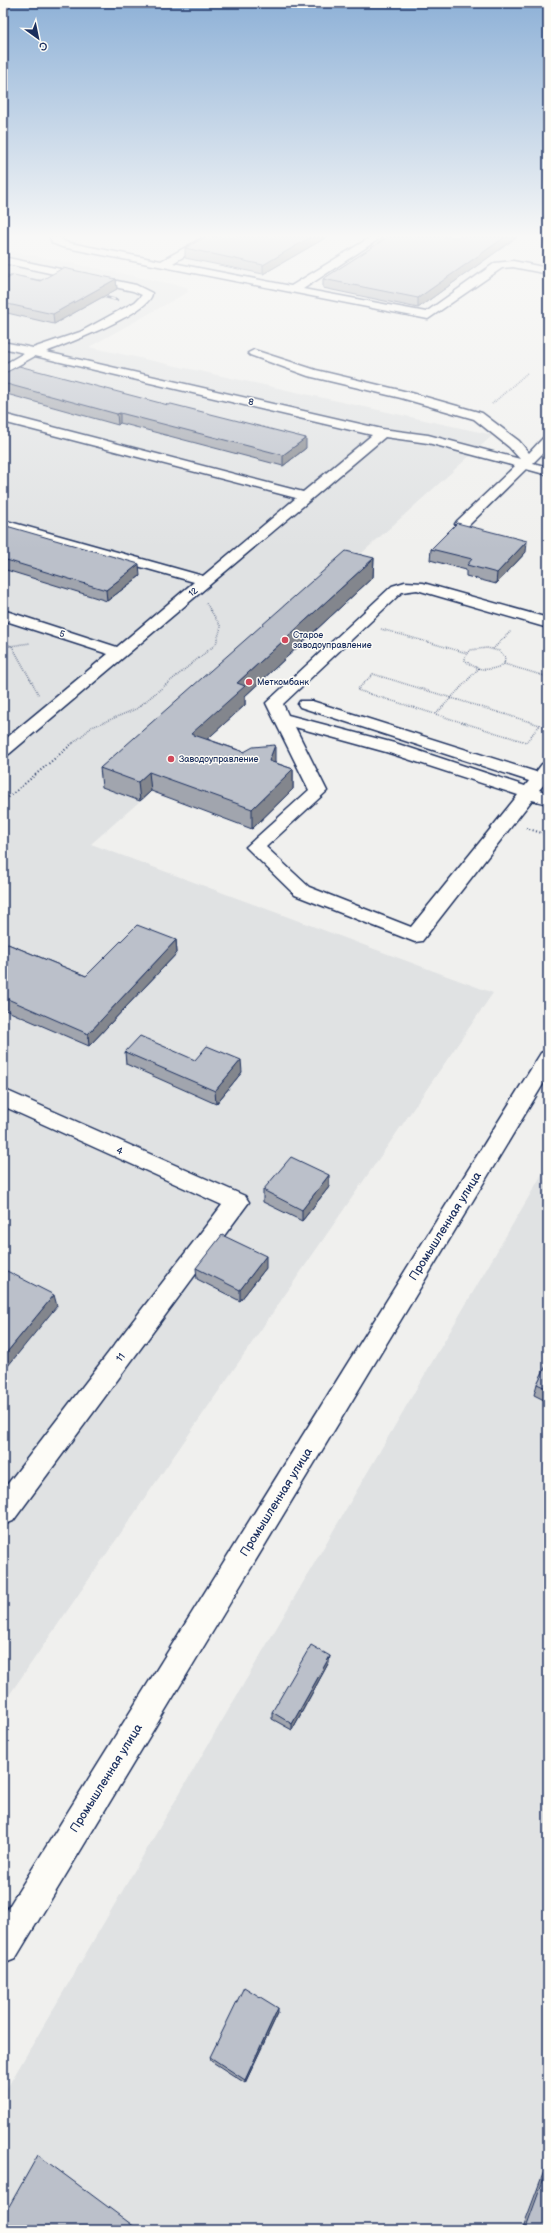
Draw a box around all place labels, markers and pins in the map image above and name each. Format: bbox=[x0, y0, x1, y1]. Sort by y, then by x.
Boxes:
place label: Старое заводоуправление bbox=[293, 630, 372, 651]
marker: Старое заводоуправление bbox=[280, 635, 290, 645]
marker: Меткомбанк bbox=[244, 677, 254, 687]
place label: Меткомбанк bbox=[257, 677, 309, 688]
marker: Заводоуправление bbox=[166, 754, 176, 764]
place label: Заводоуправление bbox=[179, 754, 259, 765]

